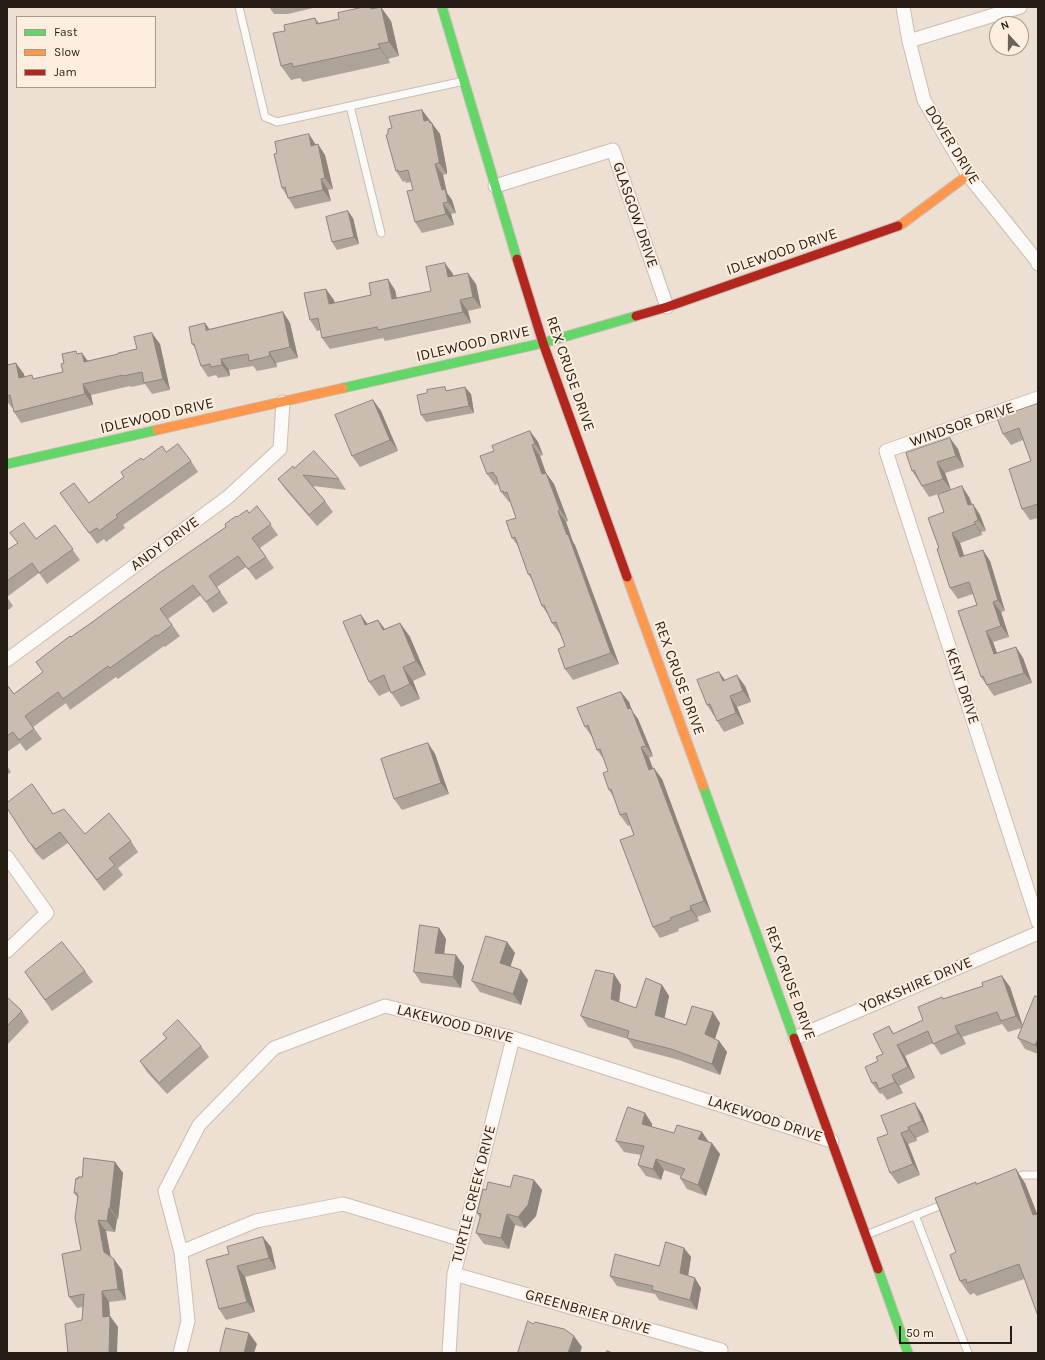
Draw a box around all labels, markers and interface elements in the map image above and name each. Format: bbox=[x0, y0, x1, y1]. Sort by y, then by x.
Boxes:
legend bbox=[16, 16, 156, 88]
north arrow bbox=[989, 16, 1029, 56]
text: N bbox=[999, 18, 1011, 33]
text: Fast bbox=[54, 25, 77, 39]
text: Slow bbox=[54, 45, 80, 59]
text: Jam bbox=[54, 65, 77, 79]
street label: DOVER DRIVE bbox=[921, 102, 983, 188]
street label: GLASGOW DRIVE bbox=[608, 160, 662, 270]
street label: IDLEWOOD DRIVE bbox=[724, 225, 840, 279]
street label: REX CRUSE DRIVE bbox=[542, 314, 598, 434]
street label: IDLEWOOD DRIVE bbox=[414, 322, 532, 366]
street label: IDLEWOOD DRIVE bbox=[98, 394, 216, 438]
street label: WINDSOR DRIVE bbox=[907, 399, 1017, 451]
street label: ANDY DRIVE bbox=[127, 513, 203, 575]
street label: REX CRUSE DRIVE bbox=[650, 618, 708, 738]
street label: KENT DRIVE bbox=[941, 646, 983, 726]
street label: REX CRUSE DRIVE bbox=[761, 923, 819, 1043]
street label: YORKSHIRE DRIVE bbox=[857, 953, 975, 1017]
street label: LAKEWOOD DRIVE bbox=[395, 1001, 515, 1047]
street label: LAKEWOOD DRIVE bbox=[705, 1092, 825, 1146]
street label: TURTLE CREEK DRIVE bbox=[448, 1123, 500, 1265]
street label: GREENBRIER DRIVE bbox=[523, 1285, 653, 1339]
scale bar bbox=[901, 1318, 1014, 1344]
text: 50 m bbox=[906, 1326, 934, 1340]

